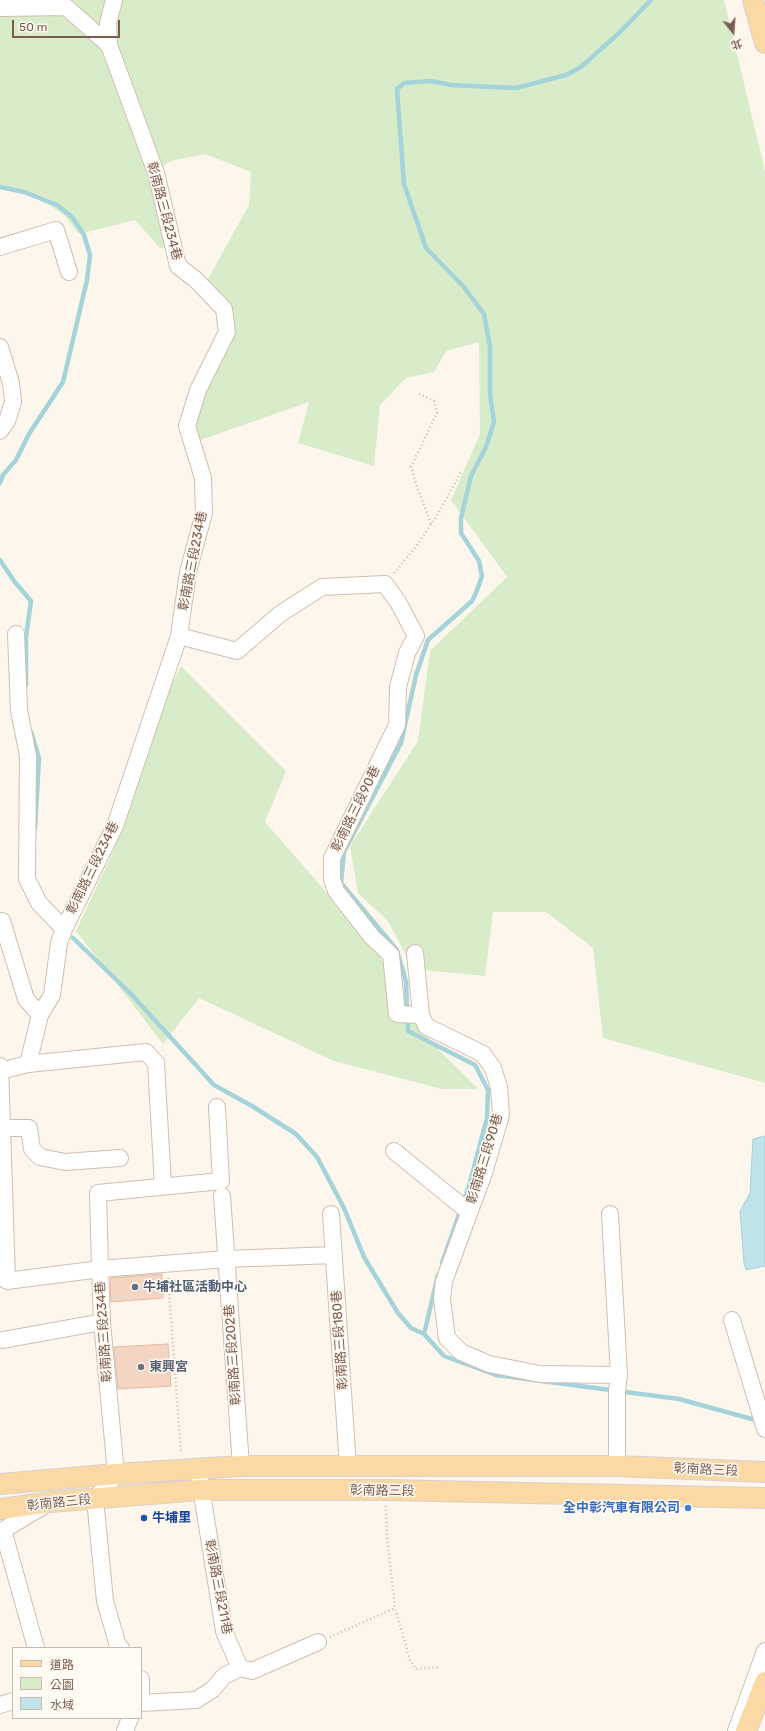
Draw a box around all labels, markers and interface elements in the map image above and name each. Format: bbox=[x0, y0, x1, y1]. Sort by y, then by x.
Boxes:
scale bar bbox=[14, 12, 122, 38]
north arrow bbox=[713, 12, 753, 52]
text: 50 m bbox=[19, 20, 47, 34]
text: 北 bbox=[729, 36, 744, 52]
street label: 彰南路三段234巷 bbox=[143, 160, 185, 262]
street label: 彰南路三段234巷 bbox=[176, 510, 210, 612]
street label: 彰南路三段90巷 bbox=[328, 763, 384, 855]
street label: 彰南路三段234巷 bbox=[64, 819, 122, 917]
street label: 彰南路三段90巷 bbox=[464, 1112, 506, 1206]
place label: 牛埔社區活動中心 bbox=[143, 1279, 247, 1295]
street label: 彰南路三段234巷 bbox=[93, 1281, 115, 1383]
marker: 牛埔社區活動中心 bbox=[130, 1282, 140, 1292]
street label: 彰南路三段180巷 bbox=[329, 1290, 351, 1390]
street label: 彰南路三段202巷 bbox=[222, 1304, 244, 1406]
place label: 東興宮 bbox=[149, 1359, 188, 1375]
marker: 東興宮 bbox=[136, 1362, 146, 1372]
street label: 彰南路三段 bbox=[673, 1461, 739, 1479]
street label: 彰南路三段 bbox=[349, 1483, 415, 1499]
street label: 彰南路三段 bbox=[26, 1492, 92, 1514]
place label: 全中彰汽車有限公司 bbox=[563, 1500, 680, 1516]
marker: 全中彰汽車有限公司 bbox=[683, 1503, 693, 1513]
place label: 牛埔里 bbox=[152, 1510, 191, 1526]
marker: 牛埔里 bbox=[139, 1513, 149, 1523]
street label: 彰南路三段211巷 bbox=[201, 1538, 235, 1636]
legend bbox=[12, 1647, 142, 1719]
text: 道路 bbox=[50, 1658, 74, 1672]
text: 公園 bbox=[50, 1678, 74, 1692]
text: 水域 bbox=[50, 1698, 74, 1712]

